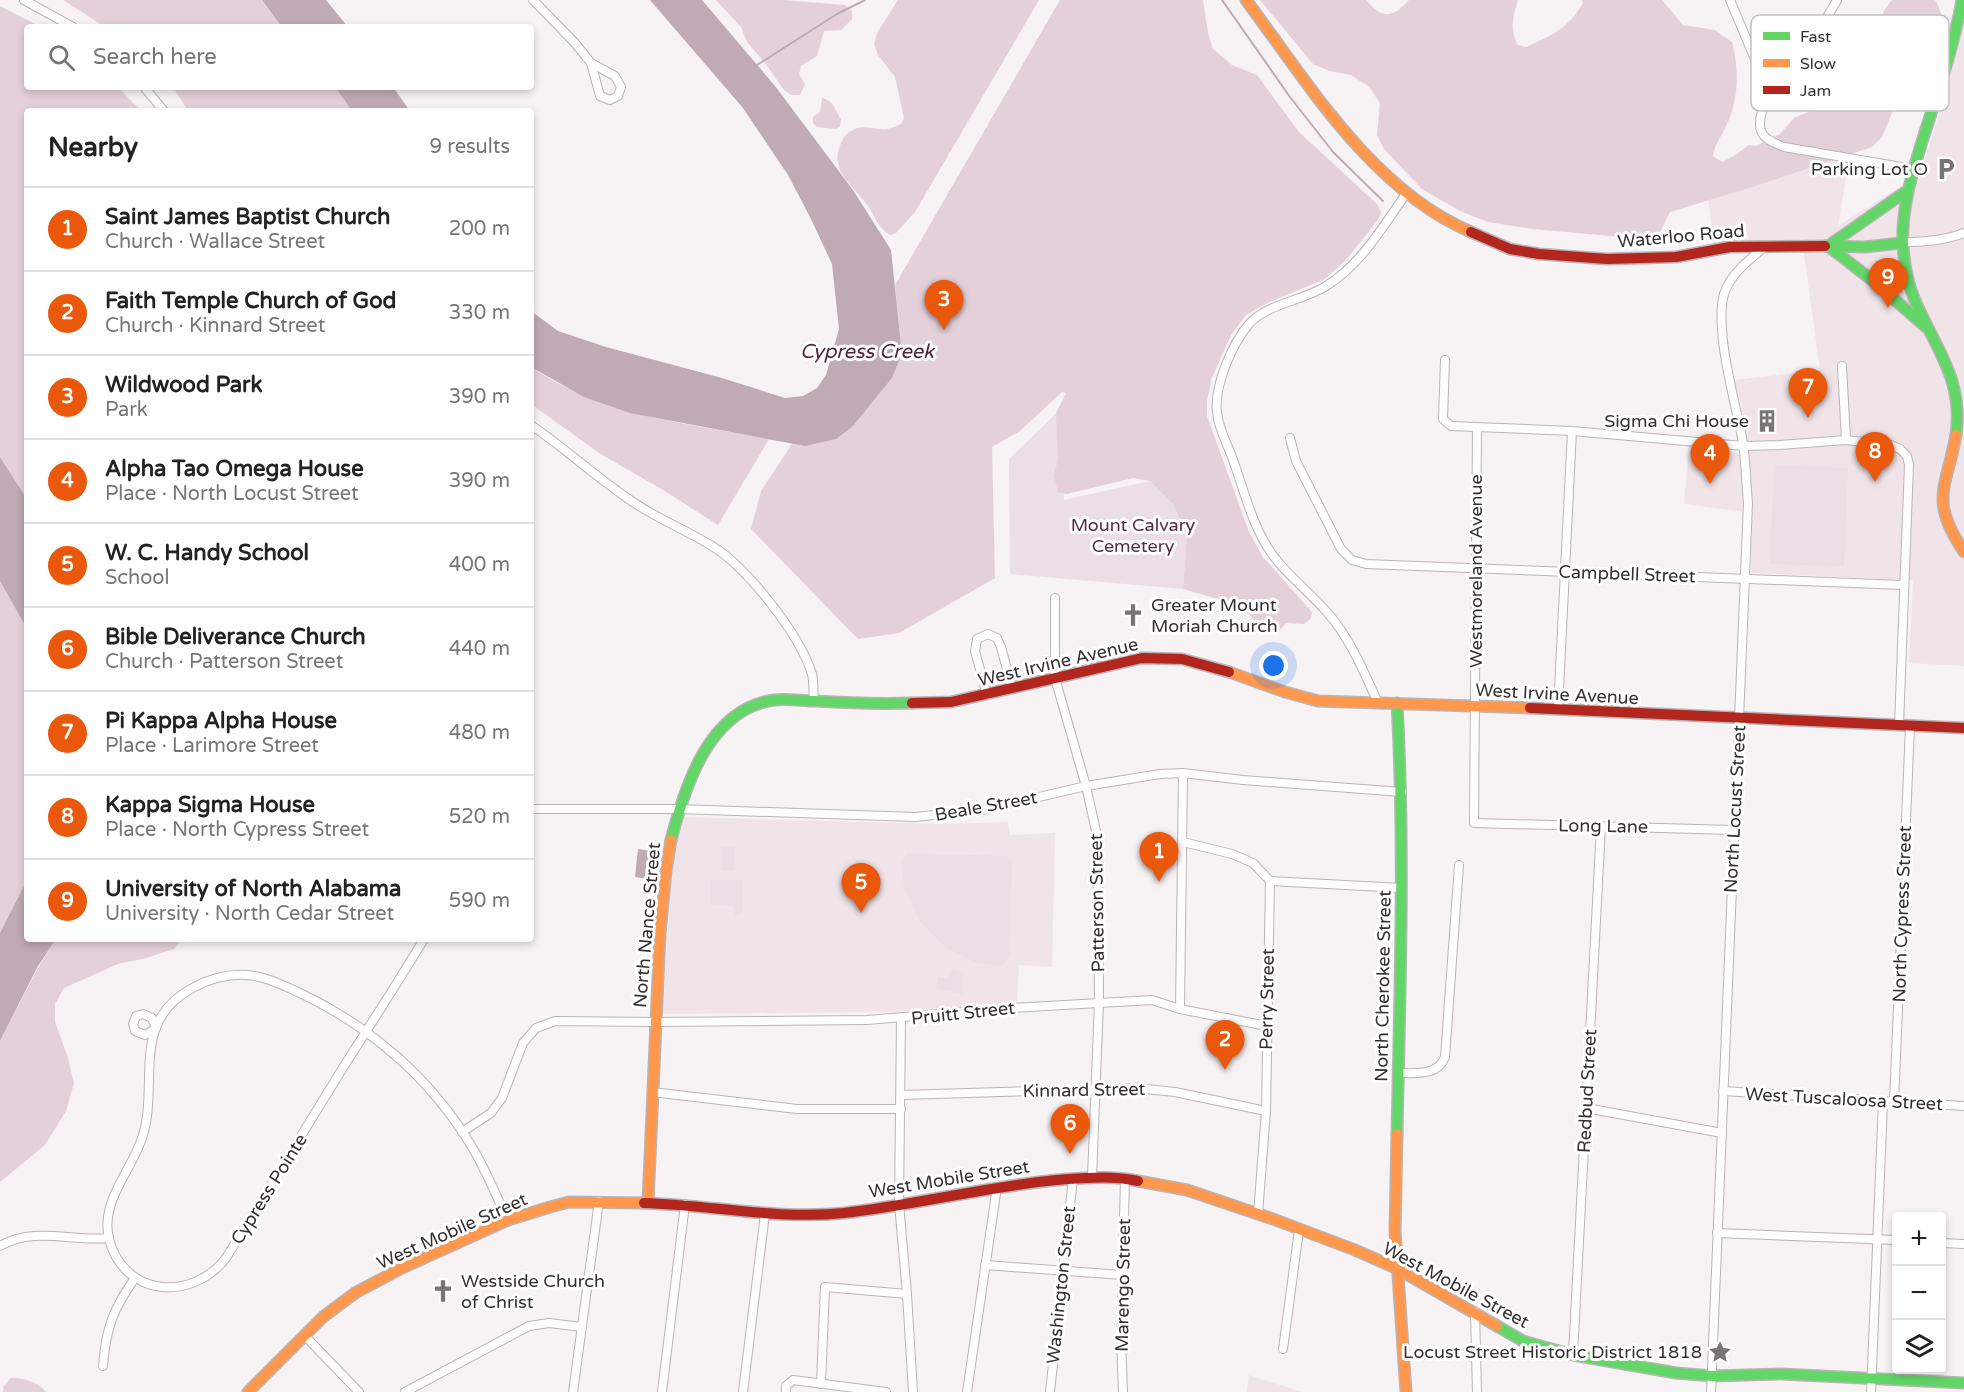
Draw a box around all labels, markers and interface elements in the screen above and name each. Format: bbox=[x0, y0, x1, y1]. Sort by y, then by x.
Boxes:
legend bbox=[1751, 15, 1949, 111]
search box bbox=[24, 24, 534, 90]
text: Fast bbox=[1800, 27, 1831, 47]
icon: search bbox=[45, 41, 78, 74]
text: Search here bbox=[93, 44, 217, 70]
text: Slow bbox=[1800, 54, 1836, 74]
text: Jam bbox=[1800, 81, 1831, 101]
text: Nearby bbox=[48, 132, 138, 163]
text: 9 results bbox=[430, 135, 510, 159]
parking icon: Parking Lot O bbox=[1933, 156, 1959, 182]
place label: Parking Lot O bbox=[1811, 158, 1928, 180]
text: Saint James Baptist Church bbox=[105, 204, 390, 230]
text: 1 bbox=[61, 217, 74, 241]
text: 200 m bbox=[449, 217, 510, 241]
street label: Waterloo Road bbox=[1617, 219, 1745, 253]
text: Church · Wallace Street bbox=[105, 230, 325, 254]
pin: 9 bbox=[1868, 258, 1908, 308]
pin: 3 bbox=[924, 280, 964, 330]
text: Faith Temple Church of God bbox=[105, 288, 396, 314]
text: 2 bbox=[61, 301, 74, 325]
text: 330 m bbox=[449, 301, 510, 325]
text: Church · Kinnard Street bbox=[105, 314, 325, 338]
water label: Cypress Creek bbox=[800, 340, 936, 364]
pin: 7 bbox=[1788, 368, 1828, 418]
text: Wildwood Park bbox=[105, 372, 262, 398]
text: 3 bbox=[61, 385, 74, 409]
text: 390 m bbox=[449, 385, 510, 409]
text: Park bbox=[105, 398, 148, 422]
building icon: Sigma Chi House bbox=[1754, 408, 1780, 434]
place label: Sigma Chi House bbox=[1604, 410, 1749, 432]
pin: 8 bbox=[1856, 432, 1894, 482]
pin: 4 bbox=[1690, 434, 1730, 484]
text: Alpha Tao Omega House bbox=[105, 456, 364, 482]
text: 4 bbox=[61, 469, 74, 493]
text: 390 m bbox=[449, 469, 510, 493]
street label: Westmoreland Avenue bbox=[1465, 474, 1487, 668]
text: Place · North Locust Street bbox=[105, 482, 359, 506]
park label: Mount Calvary Cemetery bbox=[1071, 514, 1196, 557]
text: W. C. Handy School bbox=[105, 540, 309, 566]
text: 5 bbox=[61, 553, 74, 577]
text: 400 m bbox=[449, 553, 510, 577]
street label: Campbell Street bbox=[1558, 561, 1696, 587]
text: School bbox=[105, 566, 169, 590]
place label: Greater Mount Moriah Church bbox=[1151, 594, 1278, 637]
church icon: Greater Mount Moriah Church bbox=[1120, 602, 1146, 628]
text: Bible Deliverance Church bbox=[105, 624, 366, 650]
street label: West Irvine Avenue bbox=[976, 633, 1140, 691]
text: 6 bbox=[61, 637, 74, 661]
text: 440 m bbox=[449, 637, 510, 661]
text: Church · Patterson Street bbox=[105, 650, 343, 674]
your location bbox=[1259, 651, 1288, 680]
street label: West Irvine Avenue bbox=[1475, 679, 1639, 709]
text: Pi Kappa Alpha House bbox=[105, 708, 337, 734]
text: 7 bbox=[61, 721, 74, 745]
text: 480 m bbox=[449, 721, 510, 745]
street label: North Locust Street bbox=[1720, 724, 1750, 893]
text: Place · Larimore Street bbox=[105, 734, 319, 758]
street label: Beale Street bbox=[933, 786, 1039, 826]
text: Kappa Sigma House bbox=[105, 792, 315, 818]
text: 8 bbox=[61, 805, 74, 829]
text: 520 m bbox=[449, 805, 510, 829]
street label: Long Lane bbox=[1558, 814, 1648, 838]
text: Place · North Cypress Street bbox=[105, 818, 369, 842]
street label: North Cypress Street bbox=[1888, 825, 1916, 1003]
pin: 1 bbox=[1140, 832, 1178, 882]
street label: Patterson Street bbox=[1085, 833, 1109, 973]
street label: North Nance Street bbox=[629, 841, 665, 1009]
pin: 5 bbox=[842, 864, 880, 913]
text: University of North Alabama bbox=[105, 876, 401, 902]
text: 9 bbox=[61, 889, 74, 913]
text: 590 m bbox=[449, 889, 510, 913]
street label: North Cherokee Street bbox=[1370, 890, 1396, 1082]
text: University · North Cedar Street bbox=[105, 902, 394, 926]
street label: Perry Street bbox=[1255, 948, 1279, 1050]
street label: Pruitt Street bbox=[910, 997, 1016, 1029]
pin: 2 bbox=[1206, 1020, 1244, 1070]
street label: Redbud Street bbox=[1573, 1028, 1601, 1154]
street label: Kinnard Street bbox=[1022, 1078, 1146, 1102]
street label: West Tuscaloosa Street bbox=[1744, 1083, 1944, 1115]
pin: 6 bbox=[1050, 1104, 1090, 1154]
street label: Cypress Pointe bbox=[226, 1130, 312, 1248]
street label: West Mobile Street bbox=[867, 1155, 1031, 1203]
street label: West Mobile Street bbox=[373, 1188, 531, 1274]
street label: Washington Street bbox=[1042, 1205, 1080, 1365]
map controls bbox=[1892, 1212, 1946, 1374]
button: + bbox=[1892, 1212, 1946, 1266]
street label: Marengo Street bbox=[1111, 1218, 1135, 1352]
street label: West Mobile Street bbox=[1379, 1237, 1533, 1333]
button: − bbox=[1892, 1266, 1946, 1320]
place label: Westside Church of Christ bbox=[461, 1270, 605, 1313]
church icon: Westside Church of Christ bbox=[430, 1278, 456, 1304]
button: layers bbox=[1892, 1320, 1946, 1374]
place icon: Locust Street Historic District 1818 bbox=[1707, 1339, 1733, 1365]
place label: Locust Street Historic District 1818 bbox=[1403, 1341, 1702, 1363]

